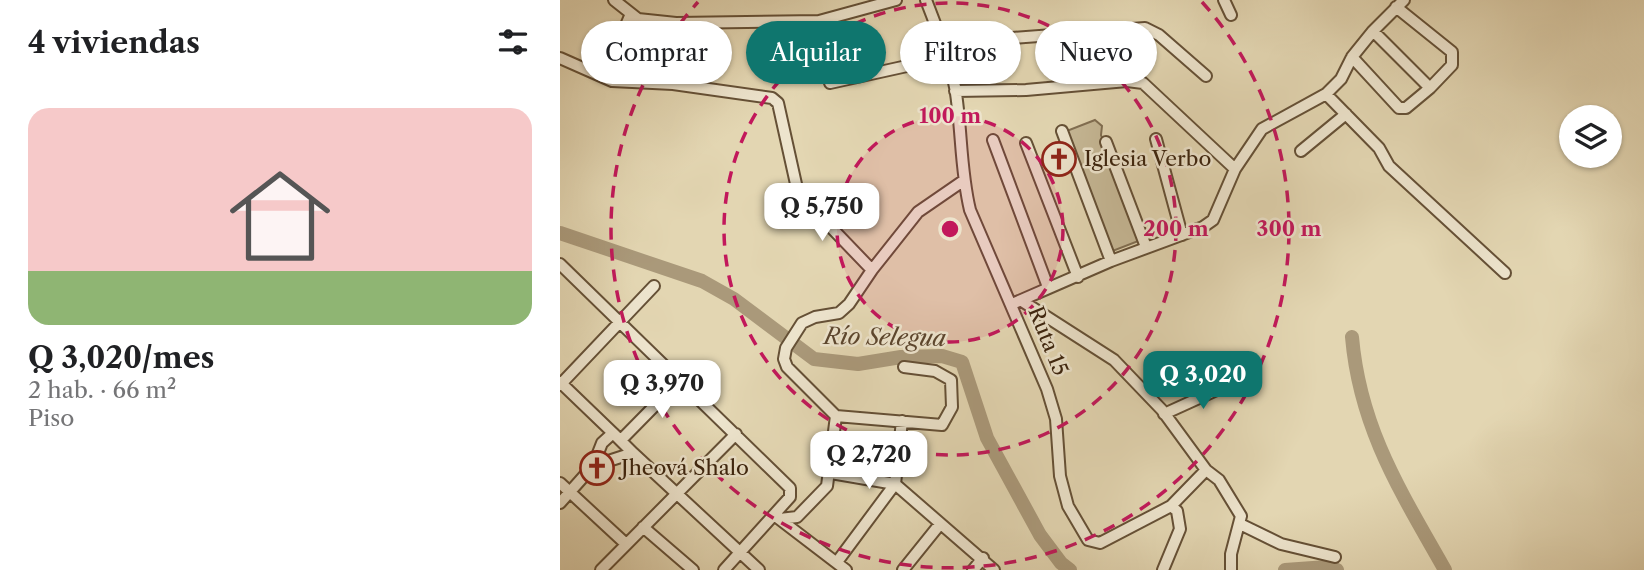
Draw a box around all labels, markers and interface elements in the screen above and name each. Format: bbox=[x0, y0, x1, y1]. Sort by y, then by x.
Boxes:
chip: Comprar bbox=[581, 21, 732, 84]
chip: Alquilar bbox=[746, 21, 886, 84]
chip: Filtros bbox=[900, 21, 1021, 84]
chip: Nuevo bbox=[1035, 21, 1157, 84]
icon: filters bbox=[494, 23, 532, 61]
text: 4 viviendas bbox=[28, 24, 200, 61]
text: 100 m bbox=[919, 103, 981, 128]
map controls bbox=[1559, 105, 1622, 168]
button: layers bbox=[1559, 105, 1622, 168]
church icon: Iglesia Verbo bbox=[1040, 140, 1078, 178]
place label: Iglesia Verbo bbox=[1084, 146, 1211, 171]
icon: home bbox=[217, 153, 343, 279]
pin: Q 5,750 bbox=[757, 184, 887, 243]
text: Q 5,750 bbox=[780, 192, 864, 220]
text: 200 m bbox=[1143, 216, 1209, 241]
text: 300 m bbox=[1257, 216, 1321, 241]
centre of rings bbox=[938, 217, 962, 241]
street label: Ruta 15 bbox=[1023, 303, 1074, 379]
water label: Río Selegua bbox=[822, 322, 947, 352]
text: Q 3,020/mes bbox=[28, 339, 215, 376]
pin: Q 3,020 bbox=[1138, 352, 1268, 411]
pin: Q 3,970 bbox=[597, 360, 727, 420]
text: Q 3,020 bbox=[1159, 360, 1247, 388]
text: Q 3,970 bbox=[620, 369, 704, 397]
text: 2 hab. · 66 m² bbox=[28, 376, 176, 404]
text: Piso bbox=[28, 404, 74, 432]
pin: Q 2,720 bbox=[804, 432, 934, 491]
text: Q 2,720 bbox=[826, 440, 912, 468]
church icon: Jheová Shalo bbox=[578, 449, 616, 487]
place label: Jheová Shalo bbox=[618, 455, 749, 480]

